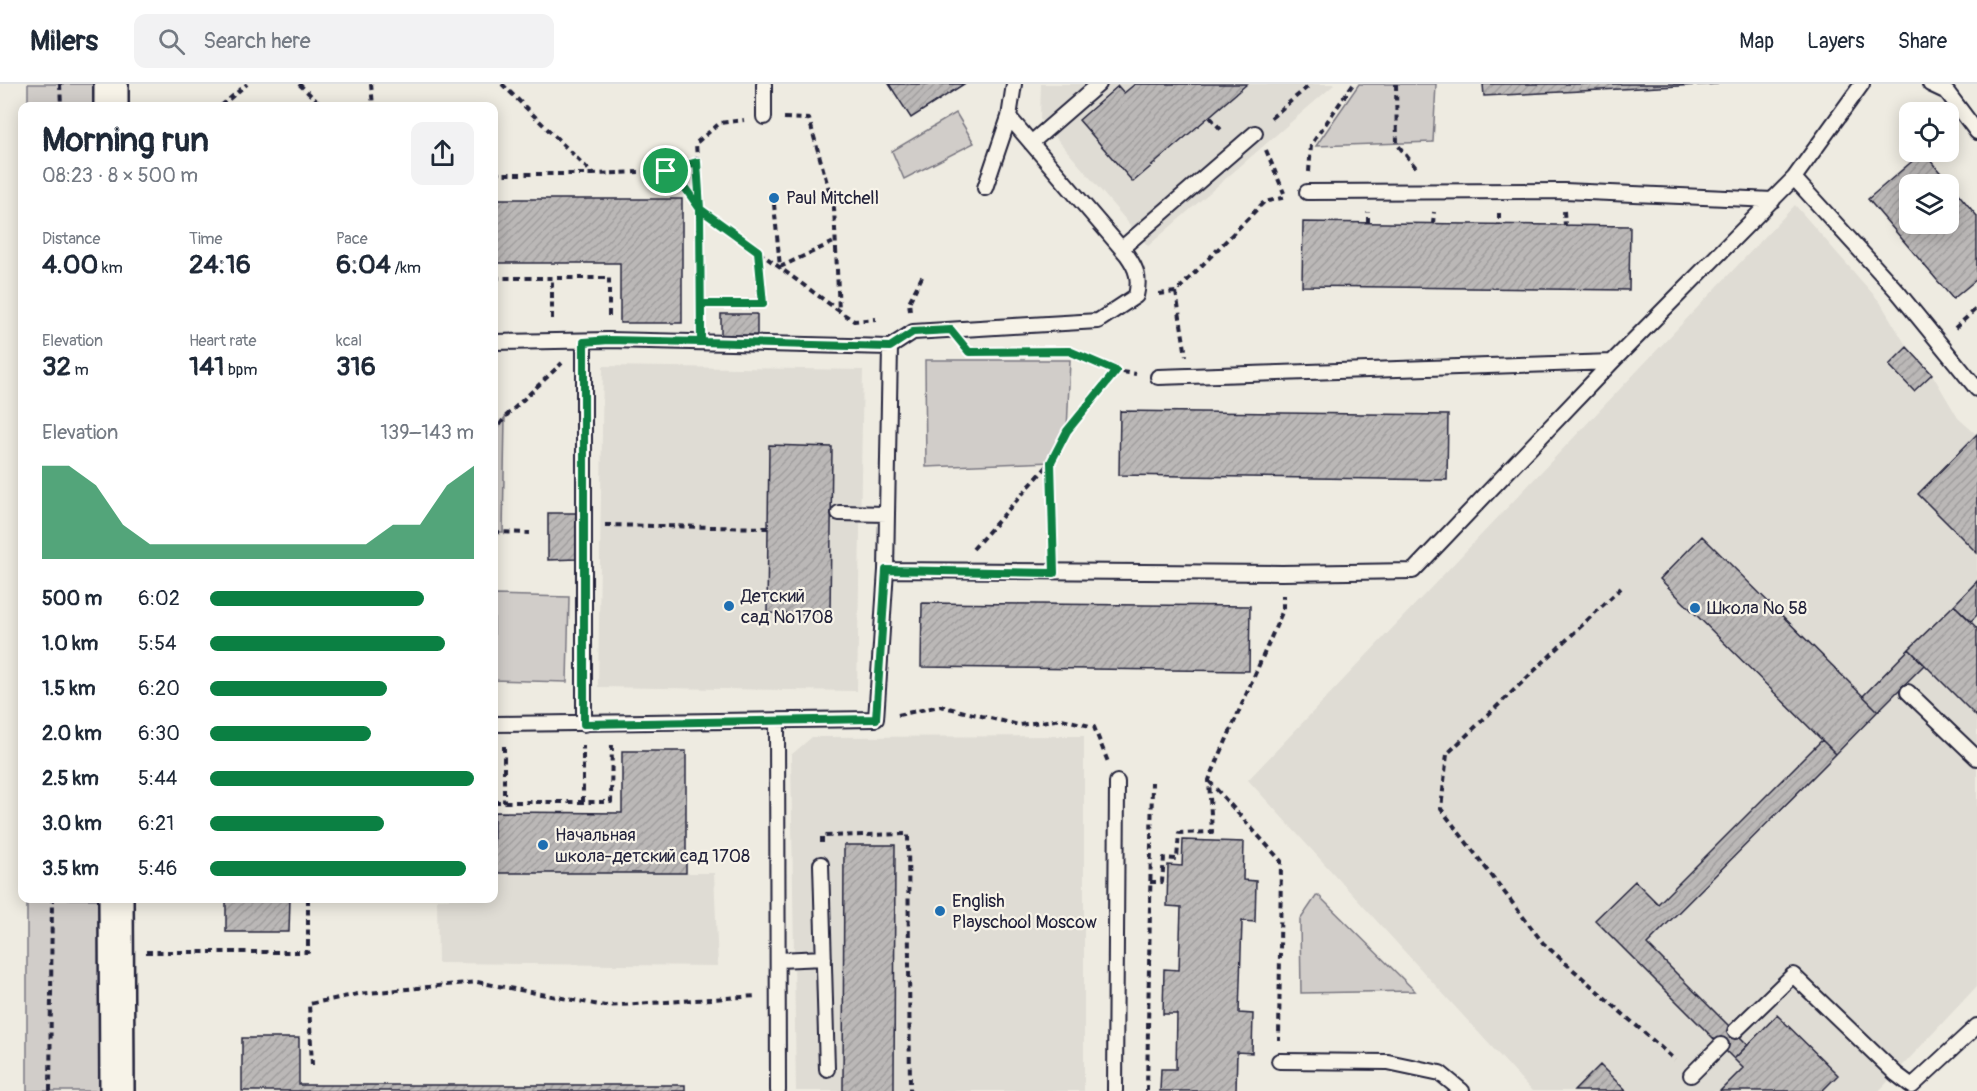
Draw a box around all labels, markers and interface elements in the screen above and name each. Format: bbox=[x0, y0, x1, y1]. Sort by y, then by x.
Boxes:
search box bbox=[134, 14, 554, 68]
text: Milers bbox=[30, 24, 98, 59]
icon: search bbox=[155, 25, 188, 58]
text: Search here bbox=[203, 27, 311, 55]
text: Map bbox=[1739, 28, 1774, 55]
text: Layers bbox=[1807, 28, 1865, 55]
text: Share bbox=[1898, 28, 1947, 55]
map controls bbox=[1899, 102, 1959, 234]
button: locate bbox=[1899, 102, 1959, 162]
text: Morning run bbox=[42, 120, 209, 161]
button: share bbox=[411, 122, 474, 185]
pin bbox=[640, 145, 691, 196]
icon: arrive bbox=[649, 154, 682, 187]
text: 08:23 · 8 × 500 m bbox=[42, 163, 198, 188]
button: layers bbox=[1899, 174, 1959, 234]
place label: Paul Mitchell bbox=[786, 187, 879, 210]
marker: Paul Mitchell bbox=[767, 191, 781, 205]
text: Distance bbox=[42, 229, 101, 249]
text: Time bbox=[189, 229, 222, 249]
text: Pace bbox=[336, 229, 368, 249]
text: 4.00 bbox=[42, 249, 98, 281]
text: 24:16 bbox=[189, 249, 251, 281]
text: 6:04 bbox=[336, 249, 391, 281]
text: km bbox=[98, 258, 123, 278]
text: /km bbox=[391, 258, 421, 278]
text: Elevation bbox=[42, 331, 103, 351]
text: Heart rate bbox=[189, 331, 256, 351]
text: kcal bbox=[336, 331, 362, 351]
text: 32 bbox=[42, 351, 71, 383]
text: 141 bbox=[189, 351, 224, 383]
text: 316 bbox=[336, 351, 376, 383]
text: m bbox=[71, 360, 89, 380]
text: bpm bbox=[224, 360, 258, 380]
text: Elevation bbox=[42, 420, 118, 445]
text: 139–143 m bbox=[380, 420, 474, 445]
place label: Детский сад №1708 bbox=[740, 585, 833, 629]
text: 500 m bbox=[42, 586, 102, 611]
text: 6:02 bbox=[138, 586, 180, 611]
place label: Школа № 58 bbox=[1707, 597, 1807, 620]
marker: Детский сад №1708 bbox=[722, 599, 736, 613]
marker: Школа № 58 bbox=[1688, 601, 1702, 615]
text: 1.0 km bbox=[42, 631, 98, 656]
text: 5:54 bbox=[138, 631, 177, 656]
text: 1.5 km bbox=[42, 676, 95, 701]
text: 6:20 bbox=[138, 676, 180, 701]
text: 2.0 km bbox=[42, 721, 102, 746]
text: 6:30 bbox=[138, 721, 180, 746]
text: 2.5 km bbox=[42, 766, 99, 791]
text: 5:44 bbox=[138, 766, 177, 791]
text: 3.0 km bbox=[42, 811, 102, 836]
text: 6:21 bbox=[138, 811, 174, 836]
place label: Начальная школа-детский сад 1708 bbox=[555, 824, 750, 868]
marker: Начальная школа-детский сад 1708 bbox=[536, 838, 550, 852]
text: 3.5 km bbox=[42, 856, 99, 881]
text: 5:46 bbox=[138, 856, 177, 881]
place label: English Playschool Moscow bbox=[952, 890, 1097, 934]
marker: English Playschool Moscow bbox=[933, 904, 947, 918]

